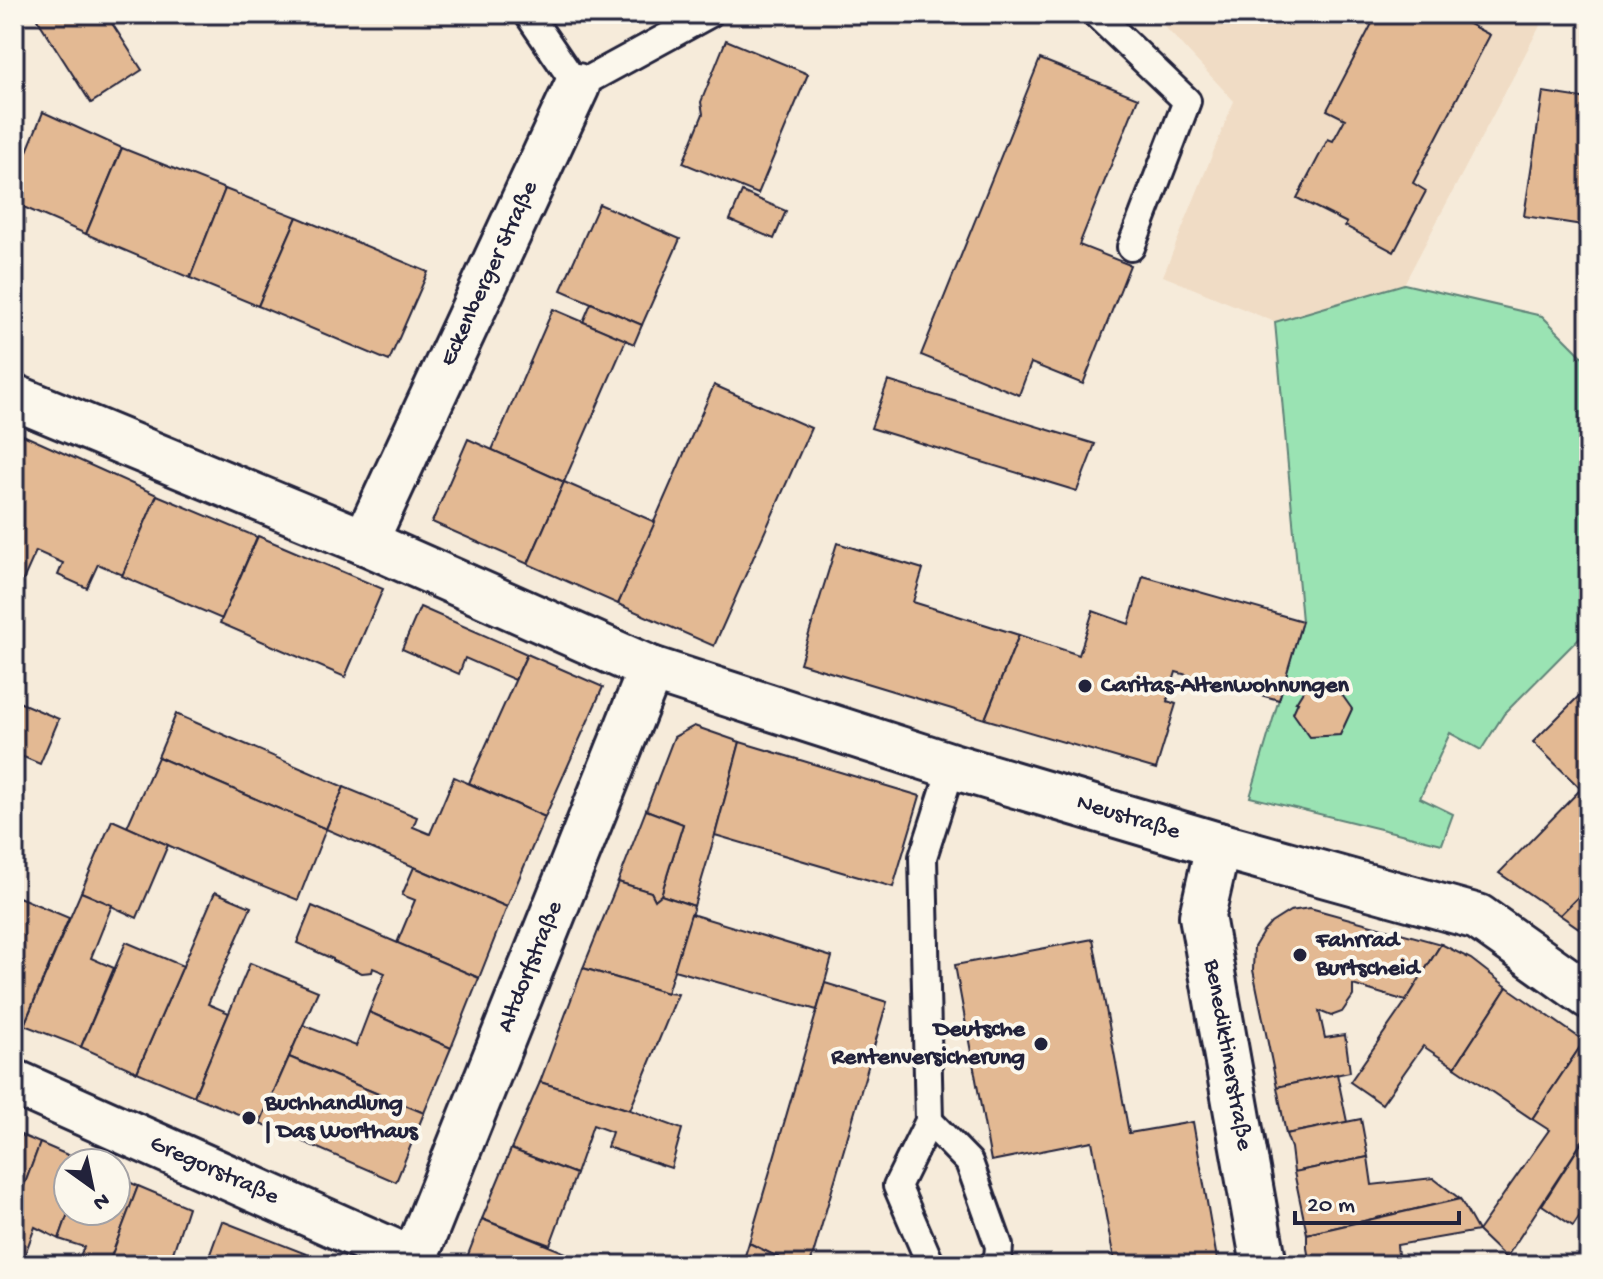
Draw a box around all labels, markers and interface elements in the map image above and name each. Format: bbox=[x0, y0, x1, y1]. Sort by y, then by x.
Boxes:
street label: Eckenberger Straße bbox=[434, 176, 546, 371]
place label: Caritas-Altenwohnungen bbox=[1101, 672, 1350, 701]
marker: Caritas-Altenwohnungen bbox=[1076, 677, 1094, 695]
street label: Neustraße bbox=[1073, 789, 1184, 848]
street label: Altdorfstraße bbox=[492, 897, 571, 1037]
place label: Fahrrad Burtscheid bbox=[1315, 927, 1422, 984]
marker: Fahrrad Burtscheid bbox=[1291, 946, 1309, 964]
street label: Benediktinerstraße bbox=[1196, 956, 1258, 1153]
place label: Deutsche Rentenversicherung bbox=[830, 1016, 1027, 1073]
marker: Deutsche Rentenversicherung bbox=[1032, 1035, 1050, 1053]
place label: Buchhandlung | Das Worthaus bbox=[264, 1090, 419, 1147]
marker: Buchhandlung | Das Worthaus bbox=[240, 1109, 258, 1127]
street label: Gregorstraße bbox=[145, 1130, 284, 1213]
north arrow bbox=[52, 1147, 132, 1227]
scale bar bbox=[1295, 1175, 1459, 1225]
text: N bbox=[88, 1186, 114, 1215]
text: 20 m bbox=[1307, 1192, 1355, 1221]

